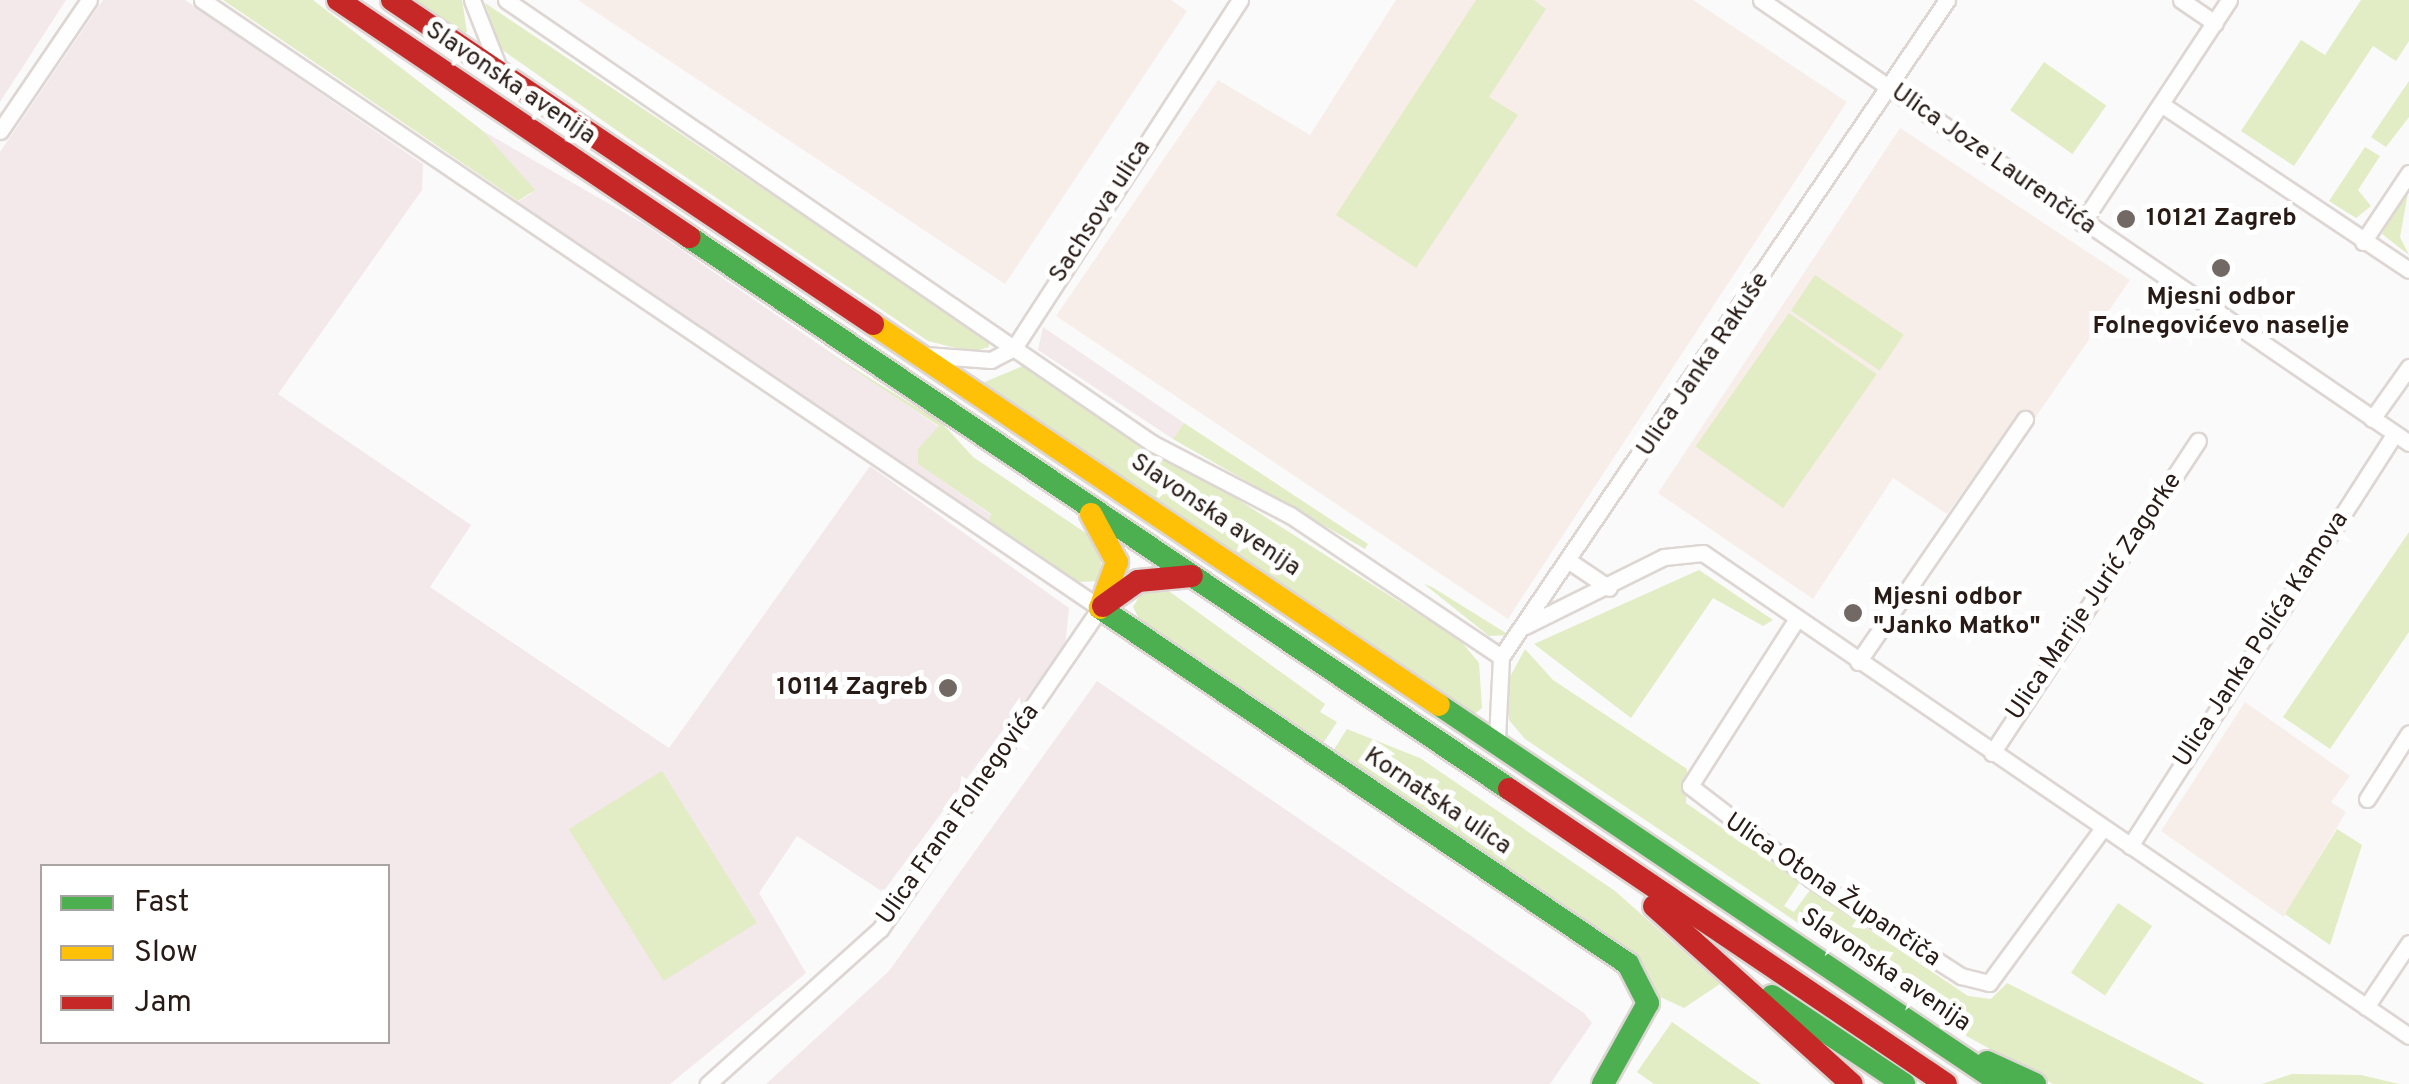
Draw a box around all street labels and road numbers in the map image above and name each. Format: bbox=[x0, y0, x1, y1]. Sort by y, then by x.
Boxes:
street label: Slavonska avenija bbox=[419, 16, 601, 152]
street label: Ulica Joze Laurenčića bbox=[1885, 78, 2101, 242]
street label: Sachsova ulica bbox=[1044, 135, 1158, 289]
street label: Ulica Janka Rakuše bbox=[1631, 267, 1777, 463]
street label: Slavonska avenija bbox=[1124, 448, 1306, 584]
street label: Ulica Marije Jurić Zagorke bbox=[2001, 468, 2189, 726]
street label: Ulica Janka Polića Kamova bbox=[2168, 507, 2356, 773]
street label: Ulica Frana Folnegovića bbox=[871, 699, 1047, 931]
street label: Kornatska ulica bbox=[1358, 742, 1516, 862]
street label: Ulica Otona Župančiča bbox=[1718, 808, 1946, 974]
street label: Slavonska avenija bbox=[1794, 903, 1976, 1039]

